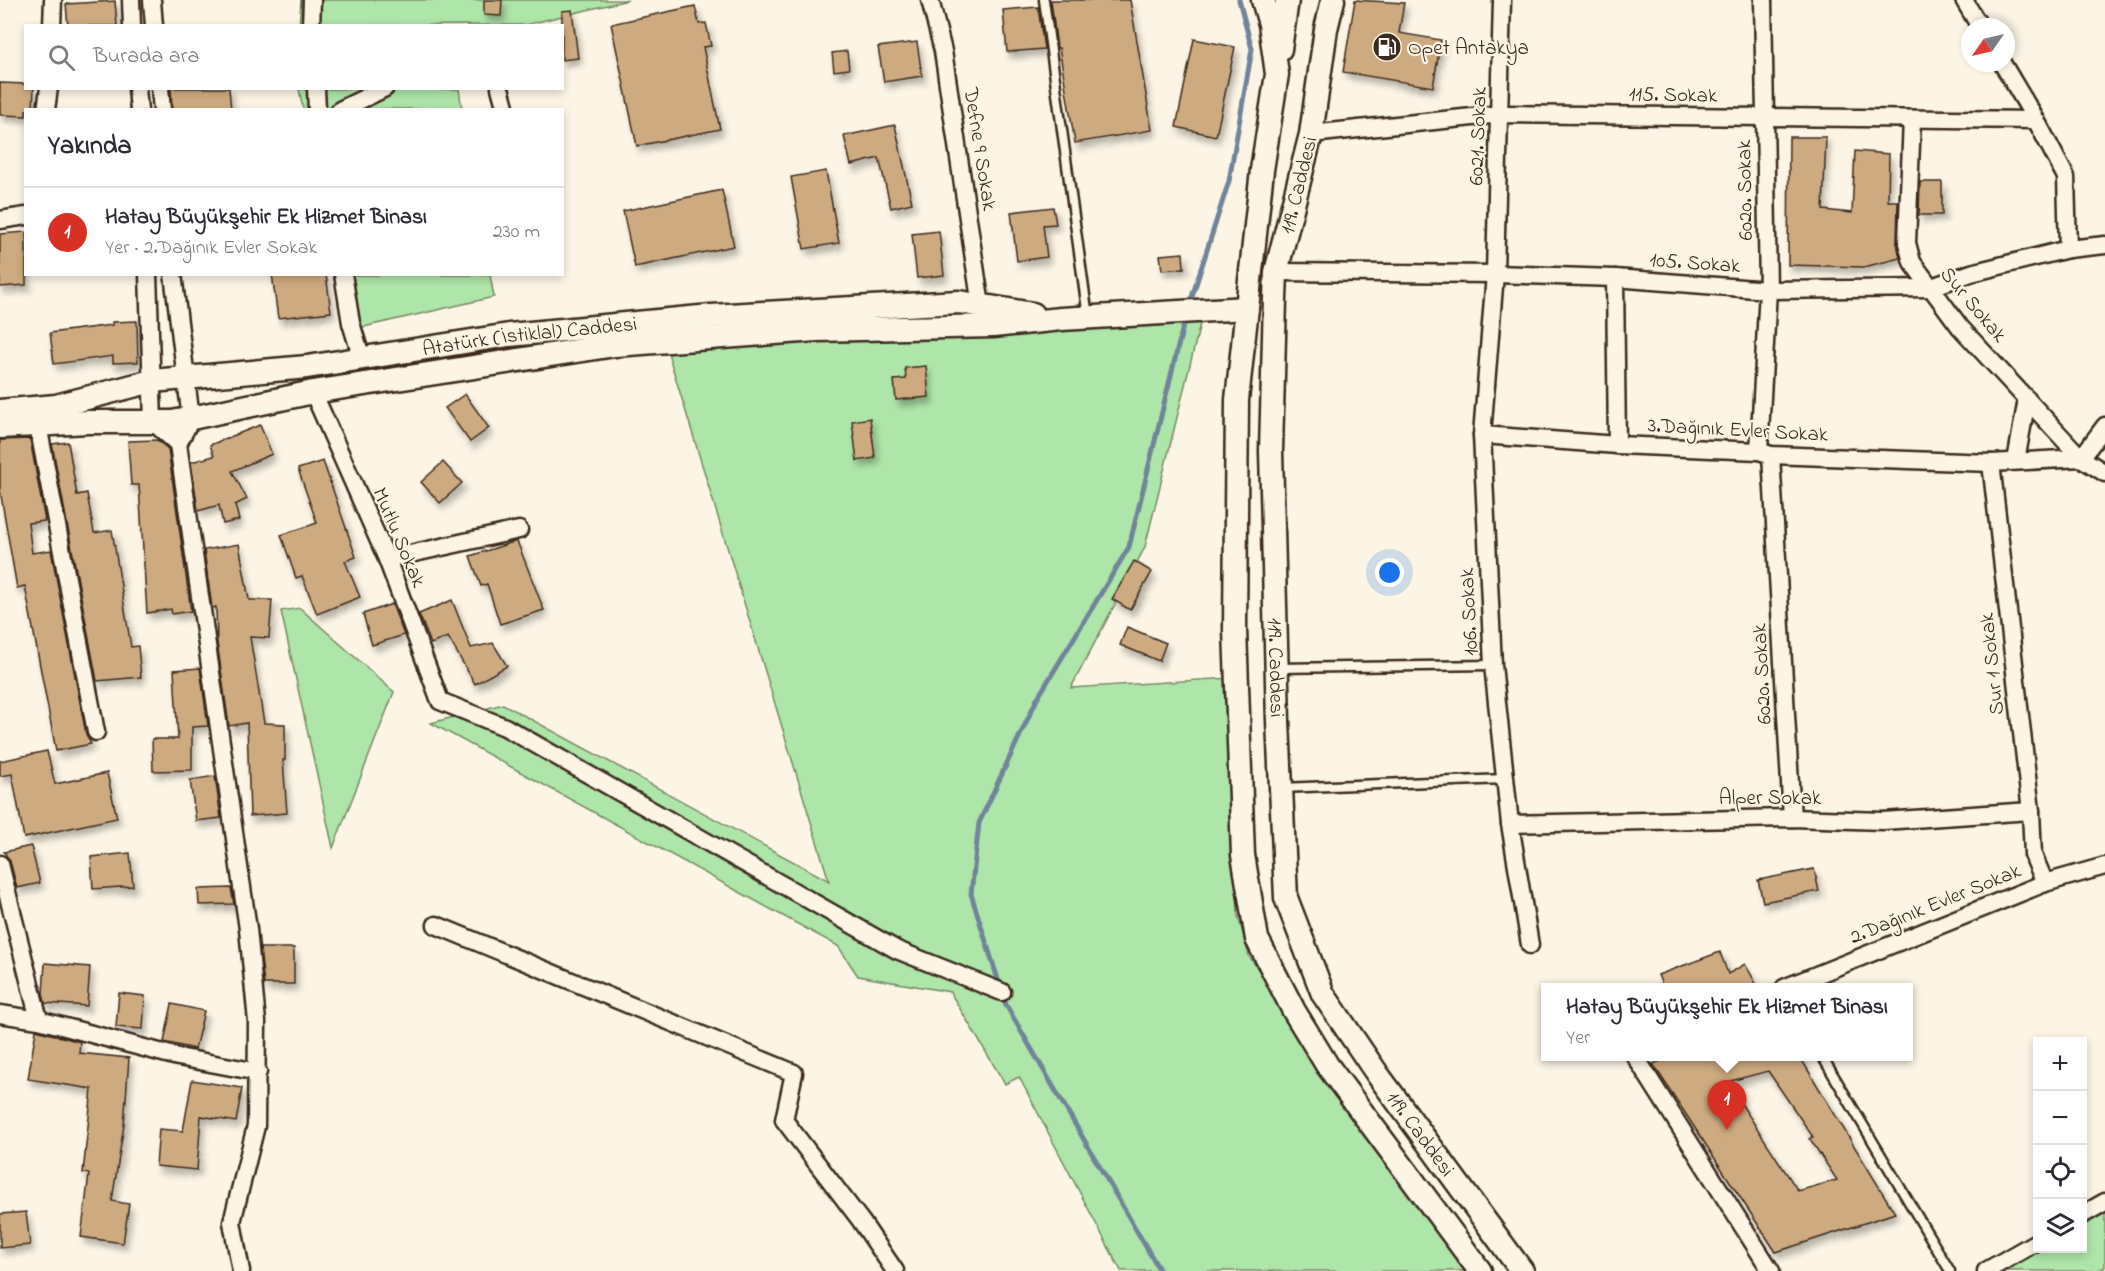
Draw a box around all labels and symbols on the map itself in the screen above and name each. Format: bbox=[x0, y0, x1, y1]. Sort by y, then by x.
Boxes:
north arrow bbox=[1961, 18, 2015, 72]
fuel station icon: Opet Antakya bbox=[1371, 31, 1403, 63]
place label: Opet Antakya bbox=[1408, 34, 1529, 66]
street label: 115. Sokak bbox=[1628, 80, 1718, 112]
street label: Defne 9 Sokak bbox=[954, 85, 1004, 214]
street label: 6021. Sokak bbox=[1462, 86, 1496, 186]
street label: 119. Caddesi bbox=[1273, 134, 1327, 237]
street label: 6020. Sokak bbox=[1730, 138, 1762, 241]
street label: 105. Sokak bbox=[1649, 246, 1742, 282]
street label: Sur Sokak bbox=[1932, 261, 2014, 350]
street label: Atatürk (İstiklal) Caddesi bbox=[420, 310, 638, 366]
street label: 3.Dağınık Evler Sokak bbox=[1647, 411, 1830, 453]
street label: Mutlu Sokak bbox=[364, 483, 433, 593]
your location bbox=[1375, 558, 1404, 587]
street label: 106. Sokak bbox=[1453, 566, 1487, 657]
street label: Sur 1 Sokak bbox=[1973, 610, 2013, 716]
street label: 119. Caddesi bbox=[1258, 617, 1291, 718]
street label: 6020. Sokak bbox=[1745, 622, 1781, 725]
street label: Alper Sokak bbox=[1719, 784, 1822, 814]
street label: 2.Dağınık Evler Sokak bbox=[1846, 856, 2027, 955]
pin: 1 bbox=[1708, 1080, 1746, 1130]
street label: 119. Caddesi bbox=[1378, 1086, 1461, 1184]

